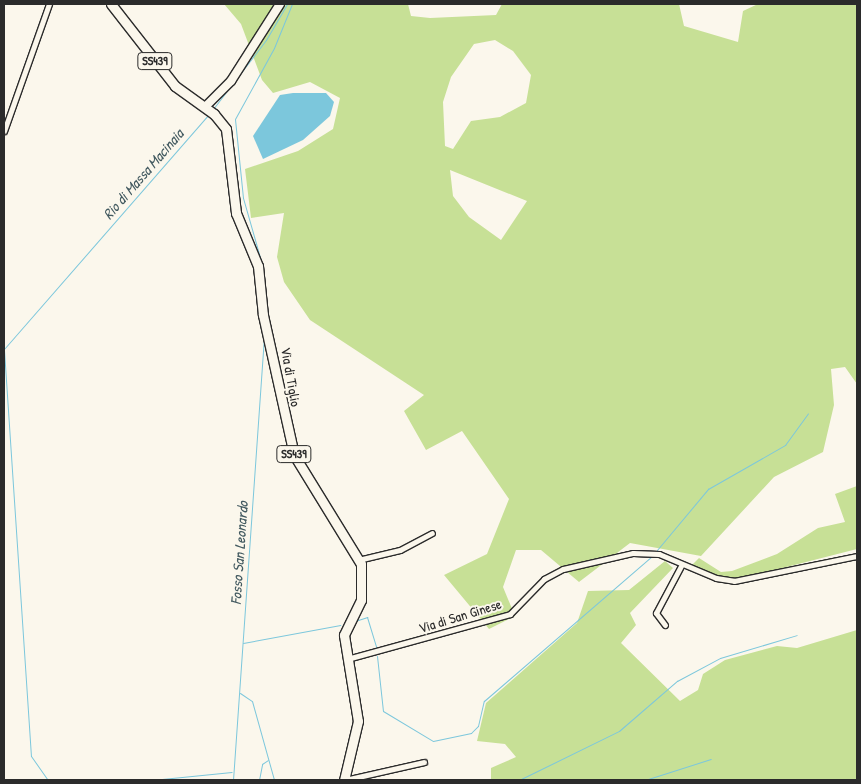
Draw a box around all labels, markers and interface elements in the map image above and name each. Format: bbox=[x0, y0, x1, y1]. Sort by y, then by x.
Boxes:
road number: SS439 bbox=[136, 51, 174, 70]
water label: Rio di Massa Macinaia bbox=[99, 125, 187, 223]
street label: Via di Tiglio bbox=[278, 346, 304, 408]
road number: SS439 bbox=[275, 444, 313, 464]
water label: Fosso San Leonardo bbox=[226, 501, 252, 605]
street label: Via di San Ginese bbox=[417, 595, 503, 637]

